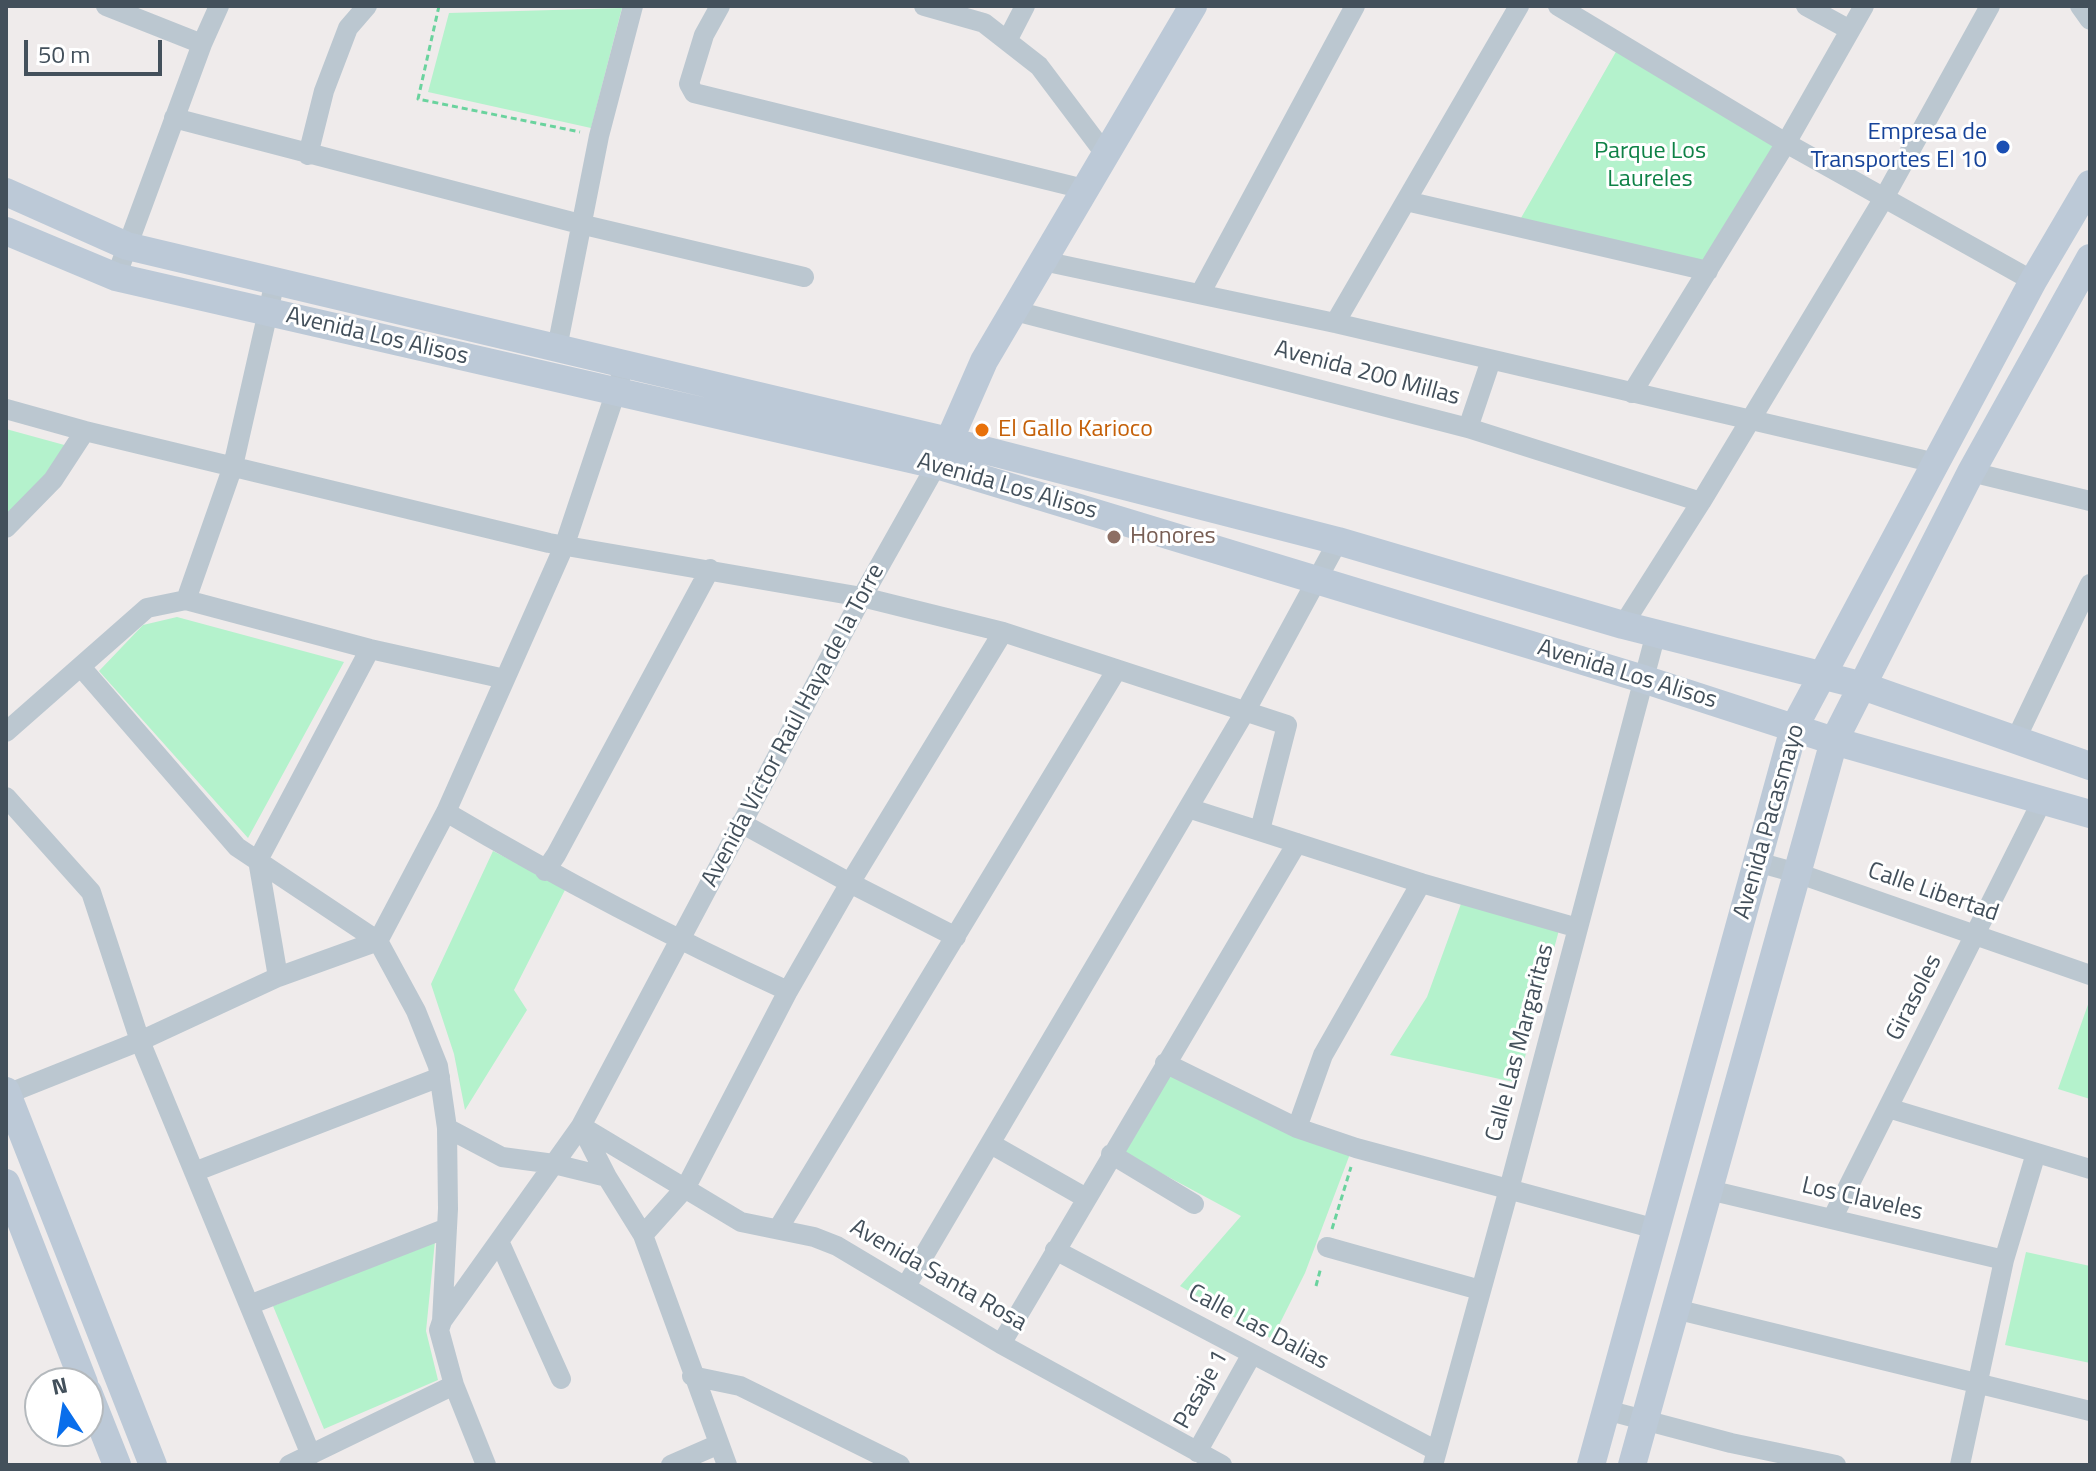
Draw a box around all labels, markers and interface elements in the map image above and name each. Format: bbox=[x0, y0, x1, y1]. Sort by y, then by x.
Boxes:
scale bar bbox=[28, 24, 166, 74]
text: 50 m bbox=[38, 36, 90, 72]
place label: Empresa de Transportes El 10 bbox=[1810, 119, 1987, 175]
park label: Parque Los Laureles bbox=[1594, 138, 1706, 194]
marker: Empresa de Transportes El 10 bbox=[1994, 138, 2012, 156]
street label: Avenida Los Alisos bbox=[283, 302, 471, 372]
street label: Avenida 200 Millas bbox=[1271, 335, 1463, 413]
place label: El Gallo Karioco bbox=[998, 416, 1153, 444]
marker: El Gallo Karioco bbox=[973, 421, 991, 439]
street label: Avenida Los Alisos bbox=[914, 448, 1100, 526]
place label: Honores bbox=[1130, 523, 1216, 551]
marker: Honores bbox=[1105, 528, 1123, 546]
street label: Avenida Víctor Raúl Haya de la Torre bbox=[696, 560, 892, 892]
street label: Avenida Los Alisos bbox=[1534, 634, 1720, 716]
street label: Avenida Pacasmayo bbox=[1728, 721, 1812, 923]
street label: Calle Libertad bbox=[1864, 857, 2002, 929]
street label: Calle Las Margaritas bbox=[1481, 941, 1561, 1145]
street label: Girasoles bbox=[1881, 950, 1949, 1046]
street label: Los Claveles bbox=[1799, 1172, 1925, 1228]
street label: Avenida Santa Rosa bbox=[844, 1214, 1032, 1338]
street label: Calle Las Dalias bbox=[1183, 1279, 1333, 1377]
street label: Pasaje 1 bbox=[1169, 1346, 1235, 1434]
north arrow bbox=[24, 1367, 104, 1447]
text: N bbox=[48, 1367, 70, 1404]

